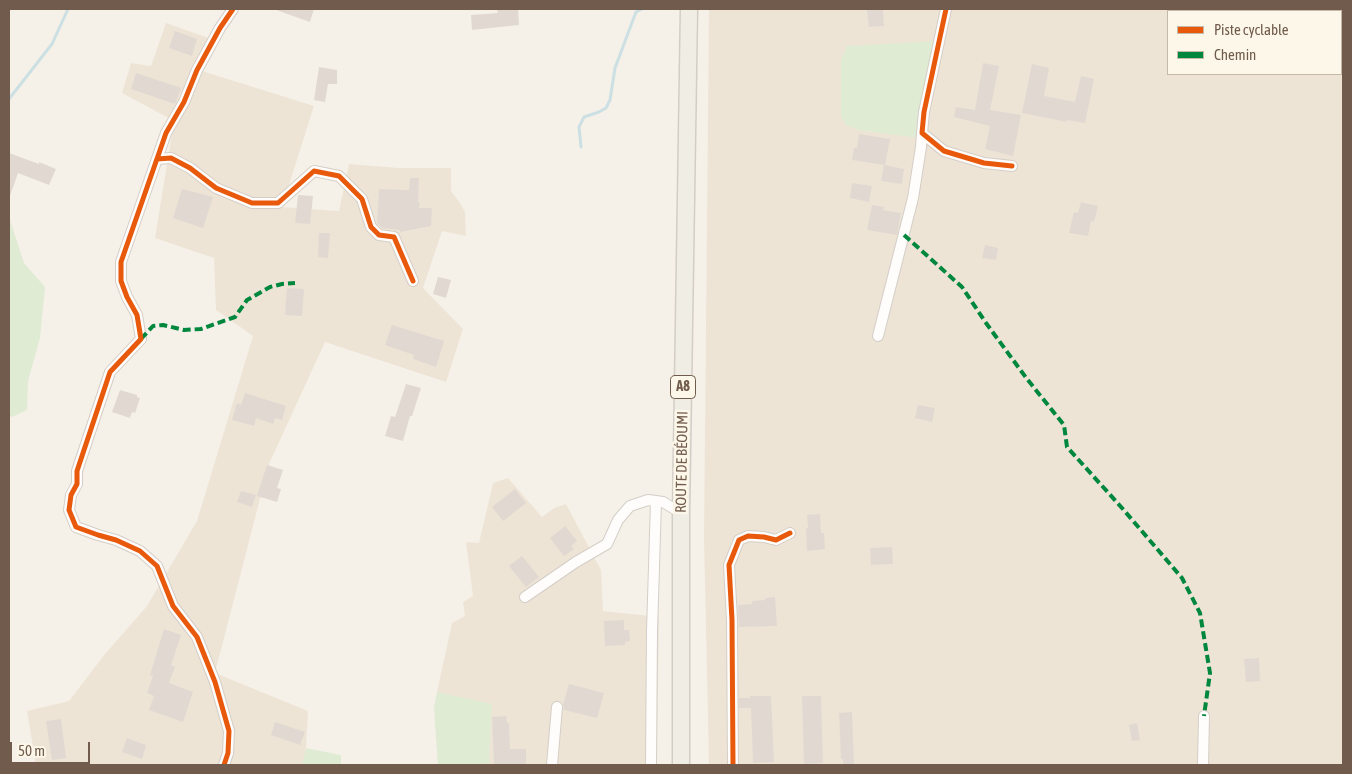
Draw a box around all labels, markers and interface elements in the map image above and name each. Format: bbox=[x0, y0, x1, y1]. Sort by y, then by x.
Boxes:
legend bbox=[1167, 10, 1342, 75]
text: Piste cyclable bbox=[1214, 21, 1289, 38]
text: Chemin bbox=[1214, 46, 1256, 63]
road number: A8 bbox=[670, 376, 696, 398]
street label: ROUTE DE BÉOUMI bbox=[672, 411, 692, 513]
scale bar bbox=[12, 732, 92, 764]
text: 50 m bbox=[18, 742, 45, 759]

